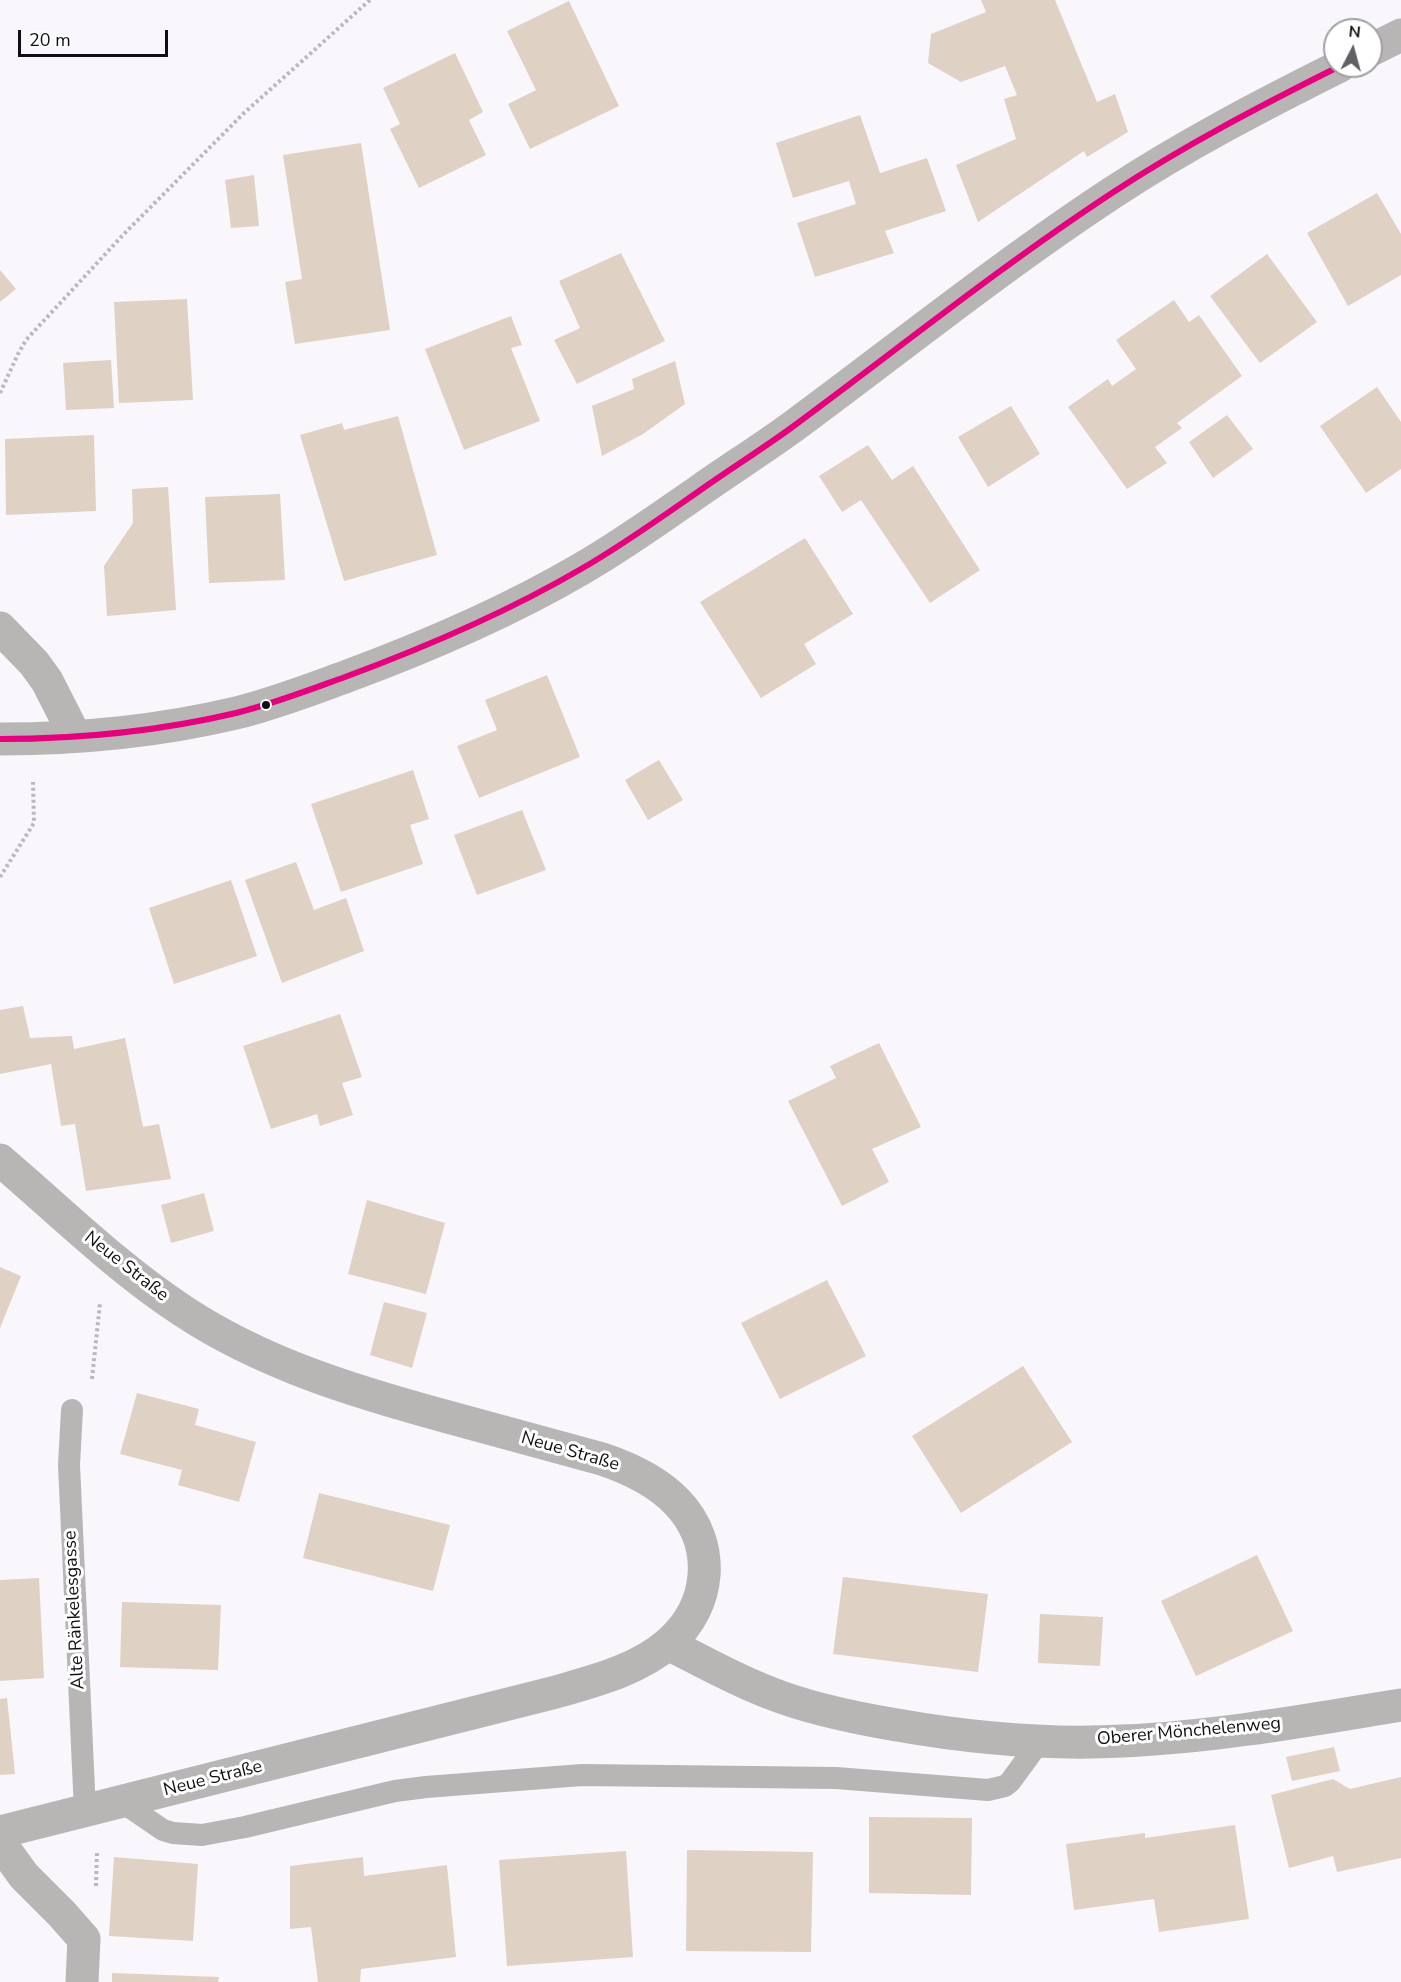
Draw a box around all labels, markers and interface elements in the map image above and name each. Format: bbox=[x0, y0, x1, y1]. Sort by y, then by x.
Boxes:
scale bar bbox=[21, 18, 171, 56]
north arrow bbox=[1323, 18, 1383, 78]
text: N bbox=[1348, 21, 1362, 44]
text: 20 m bbox=[29, 28, 71, 52]
unlabelled marker bbox=[260, 699, 272, 711]
street label: Neue Straße bbox=[80, 1227, 172, 1307]
street label: Neue Straße bbox=[518, 1428, 622, 1476]
street label: Alte Ränkelesgasse bbox=[60, 1530, 90, 1690]
street label: Oberer Mönchelenweg bbox=[1096, 1713, 1282, 1751]
street label: Neue Straße bbox=[161, 1756, 265, 1802]

